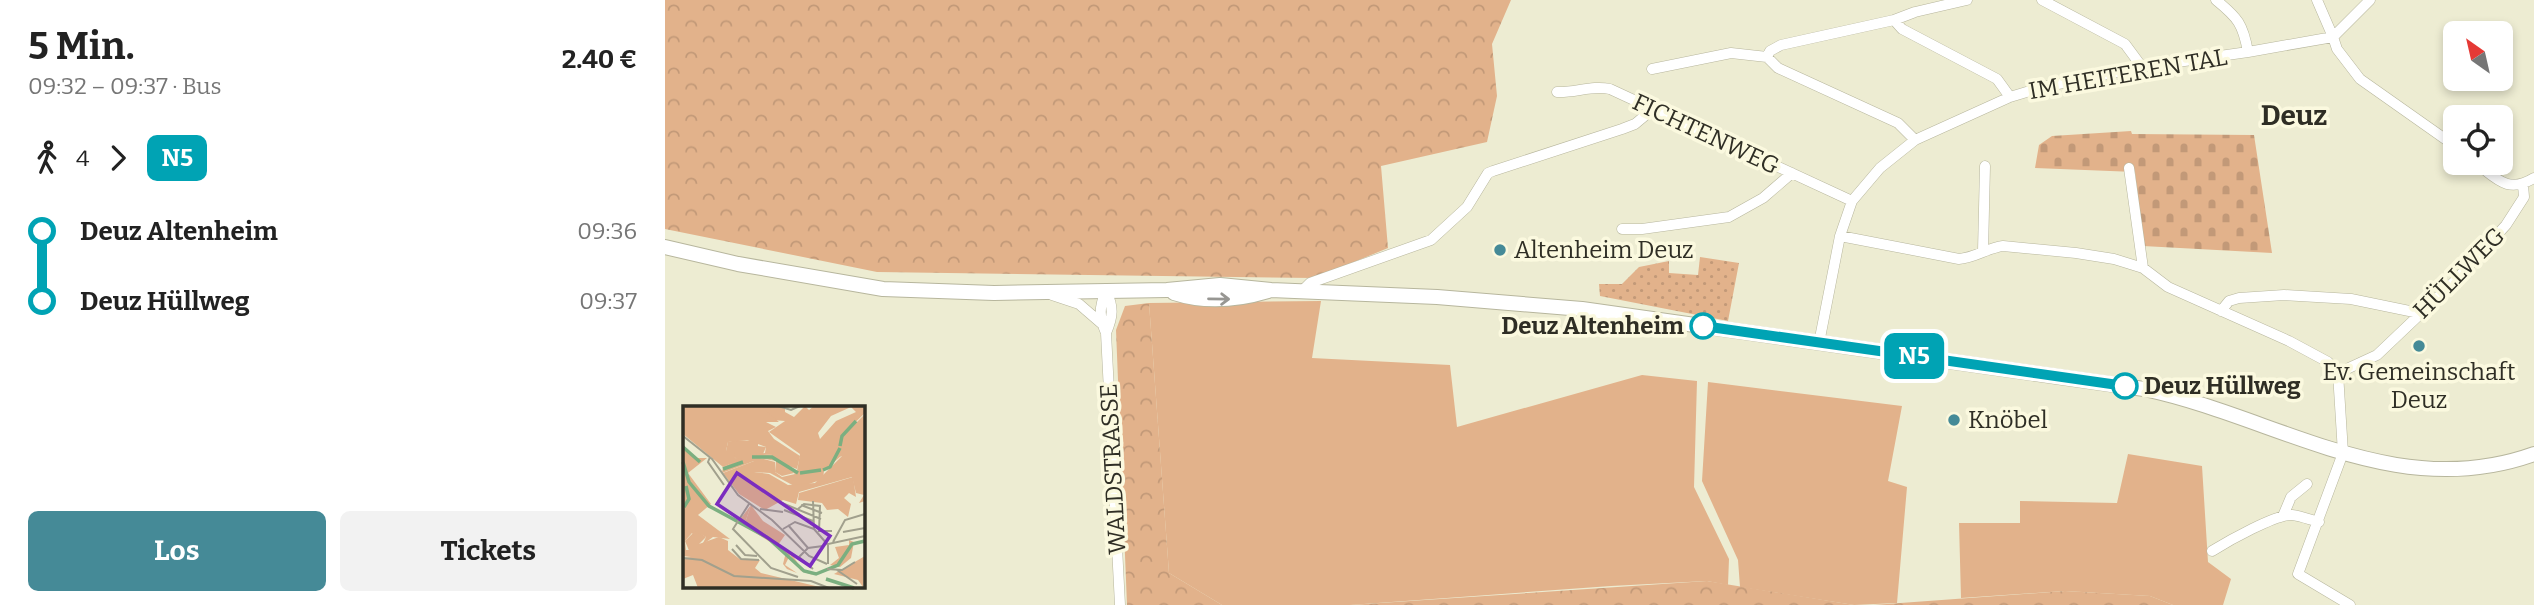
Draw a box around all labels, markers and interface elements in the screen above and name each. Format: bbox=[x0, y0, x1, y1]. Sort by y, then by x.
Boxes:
north arrow bbox=[2443, 21, 2513, 91]
map controls bbox=[2443, 21, 2513, 175]
text: 5 Min. bbox=[28, 23, 135, 69]
street label: IM HEITEREN TAL bbox=[2027, 43, 2229, 105]
text: 2.40 € bbox=[562, 44, 637, 75]
text: 09:32 – 09:37 · Bus bbox=[28, 72, 222, 100]
street label: FICHTENWEG bbox=[1628, 88, 1784, 180]
district label: Deuz bbox=[2261, 99, 2327, 132]
button: locate bbox=[2443, 105, 2513, 175]
icon: walk bbox=[28, 139, 66, 177]
icon: forward bbox=[99, 139, 137, 177]
text: 4 bbox=[76, 144, 89, 172]
text: N5 bbox=[161, 144, 193, 172]
text: Deuz Altenheim bbox=[80, 216, 278, 247]
text: 09:36 bbox=[577, 217, 637, 245]
street label: HÜLLWEG bbox=[2408, 222, 2510, 324]
place label: Altenheim Deuz bbox=[1514, 236, 1694, 264]
marker: Altenheim Deuz bbox=[1492, 242, 1508, 258]
text: Deuz Hüllweg bbox=[80, 286, 250, 317]
text: 09:37 bbox=[579, 287, 637, 315]
one-way arrow bbox=[1207, 292, 1230, 305]
place label: Deuz Altenheim bbox=[1501, 312, 1684, 340]
marker: Deuz Altenheim bbox=[1690, 313, 1716, 339]
line badge: N5 bbox=[1883, 333, 1945, 379]
marker: Ev. Gemeinschaft Deuz bbox=[2411, 338, 2427, 354]
text: N5 bbox=[1898, 342, 1930, 370]
place label: Ev. Gemeinschaft Deuz bbox=[2323, 358, 2516, 414]
place label: Deuz Hüllweg bbox=[2144, 372, 2301, 400]
marker: Deuz Hüllweg bbox=[2112, 373, 2138, 399]
street label: WALDSTRASSE bbox=[1095, 383, 1131, 555]
inset map bbox=[683, 406, 865, 588]
place label: Knöbel bbox=[1968, 406, 2048, 434]
marker: Knöbel bbox=[1946, 412, 1962, 428]
button: Los bbox=[28, 511, 326, 591]
button: Tickets bbox=[340, 511, 637, 591]

